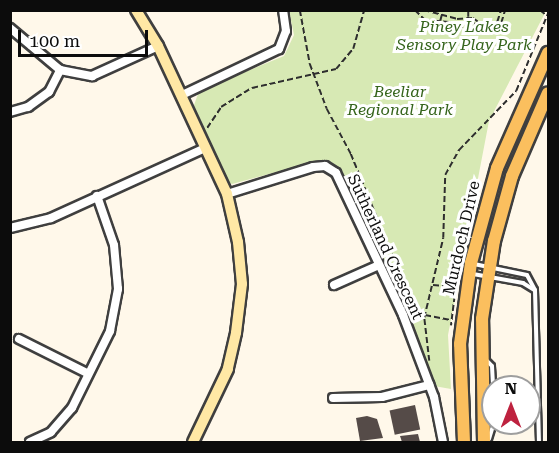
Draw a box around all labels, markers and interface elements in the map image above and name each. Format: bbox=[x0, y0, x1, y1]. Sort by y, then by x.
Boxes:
park label: Piney Lakes Sensory Play Park bbox=[396, 17, 532, 55]
scale bar bbox=[21, 18, 152, 56]
text: 100 m bbox=[29, 30, 80, 51]
park label: Beeliar Regional Park bbox=[347, 82, 453, 120]
street label: Sutherland Crescent bbox=[343, 171, 427, 323]
street label: Murdoch Drive bbox=[440, 179, 484, 297]
north arrow bbox=[481, 375, 541, 435]
text: N bbox=[505, 379, 517, 398]

